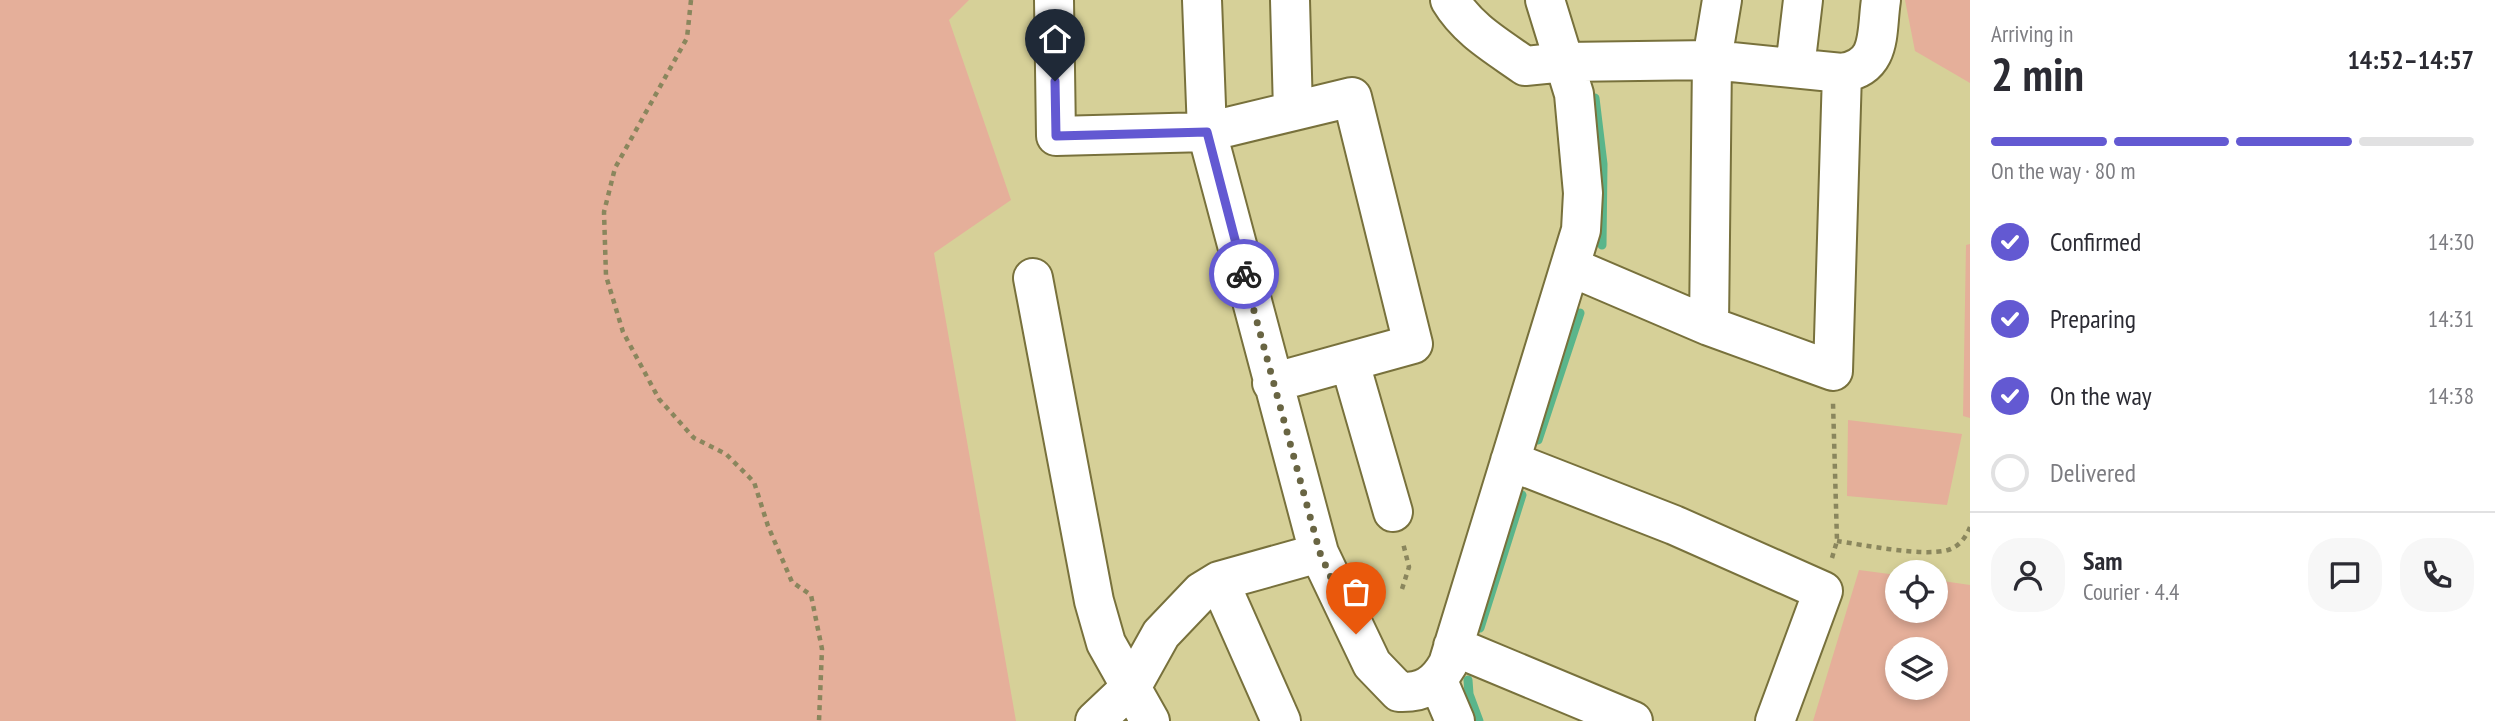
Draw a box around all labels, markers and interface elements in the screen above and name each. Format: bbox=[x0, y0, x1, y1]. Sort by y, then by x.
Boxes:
pin bbox=[1025, 9, 1085, 81]
text: Arriving in bbox=[1991, 19, 2073, 48]
icon: home bbox=[1036, 20, 1074, 58]
text: 14:52–14:57 bbox=[2347, 43, 2474, 76]
text: 2 min bbox=[1991, 44, 2084, 104]
text: On the way · 80 m bbox=[1991, 156, 2135, 185]
icon: check bbox=[1991, 223, 2029, 261]
text: Confirmed bbox=[2050, 225, 2141, 258]
text: 14:30 bbox=[2428, 227, 2474, 256]
courier bbox=[1209, 239, 1279, 309]
icon: bike bbox=[1225, 255, 1263, 293]
icon: check bbox=[1991, 300, 2029, 338]
text: Preparing bbox=[2050, 302, 2136, 335]
text: 14:31 bbox=[2428, 304, 2474, 333]
icon: check bbox=[1991, 377, 2029, 415]
text: On the way bbox=[2050, 379, 2152, 412]
text: 14:38 bbox=[2428, 381, 2474, 410]
text: Delivered bbox=[2050, 456, 2136, 489]
button: person bbox=[1991, 538, 2065, 612]
button: chat bbox=[2308, 538, 2382, 612]
button: phone bbox=[2400, 538, 2474, 612]
text: Sam bbox=[2083, 544, 2122, 577]
map controls bbox=[1885, 560, 1948, 700]
button: locate bbox=[1885, 560, 1948, 623]
pin bbox=[1326, 562, 1386, 634]
icon: bag bbox=[1337, 573, 1375, 611]
text: Courier · 4.4 bbox=[2083, 577, 2179, 606]
button: layers bbox=[1885, 637, 1948, 700]

